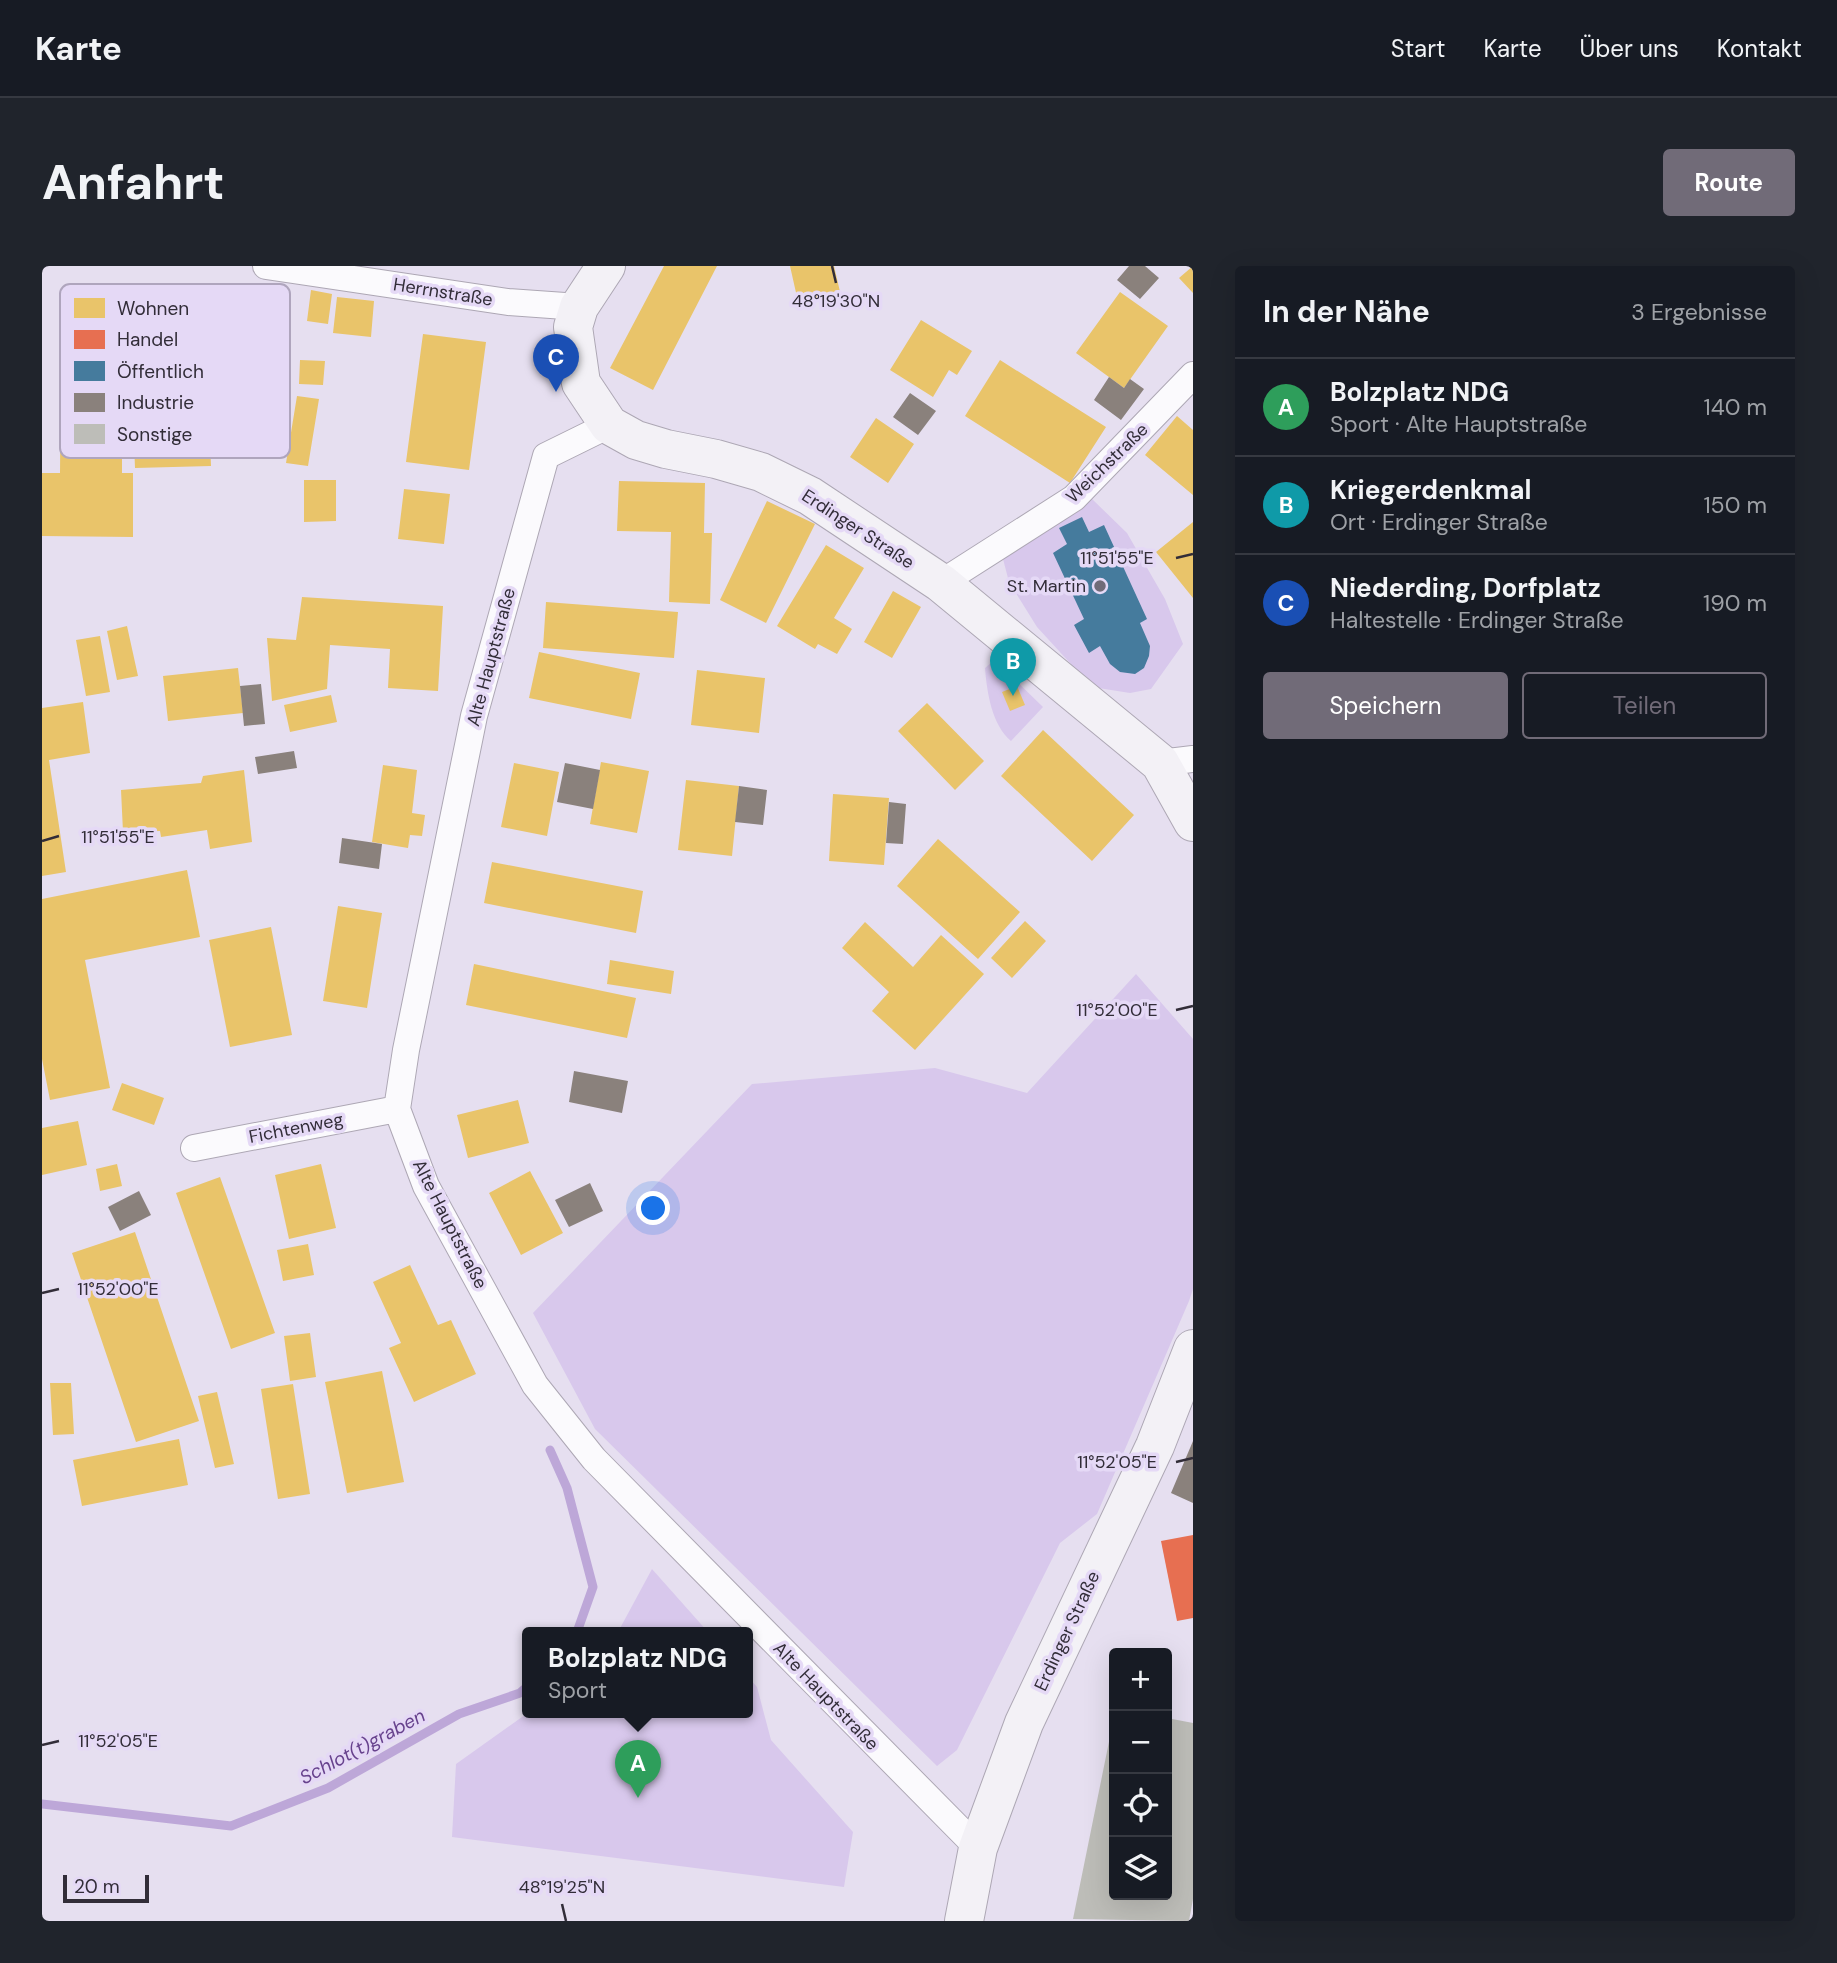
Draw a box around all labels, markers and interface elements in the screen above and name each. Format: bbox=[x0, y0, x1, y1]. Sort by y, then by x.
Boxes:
text: Karte bbox=[35, 27, 122, 70]
text: Start bbox=[1391, 33, 1445, 64]
text: Karte bbox=[1483, 33, 1542, 64]
text: Über uns bbox=[1580, 33, 1679, 64]
text: Kontakt bbox=[1717, 33, 1802, 64]
button: Route bbox=[1663, 149, 1795, 216]
text: Anfahrt bbox=[42, 150, 224, 214]
street label: Herrnstraße bbox=[392, 272, 494, 312]
legend bbox=[60, 284, 290, 458]
text: 48°19'30"N bbox=[792, 289, 880, 313]
text: In der Nähe bbox=[1263, 292, 1430, 331]
text: Wohnen bbox=[117, 296, 189, 321]
text: 3 Ergebnisse bbox=[1631, 297, 1767, 327]
text: Handel bbox=[117, 327, 178, 352]
pin: C bbox=[533, 334, 579, 392]
text: Öffentlich bbox=[117, 359, 204, 384]
text: Bolzplatz NDG bbox=[1330, 375, 1509, 409]
text: Industrie bbox=[117, 390, 194, 415]
text: A bbox=[1278, 392, 1294, 422]
text: 140 m bbox=[1704, 392, 1767, 422]
text: Sport · Alte Hauptstraße bbox=[1330, 409, 1587, 439]
street label: Weichstraße bbox=[1061, 418, 1153, 508]
text: Sonstige bbox=[117, 422, 192, 447]
text: Kriegerdenkmal bbox=[1330, 473, 1532, 507]
street label: Erdinger Straße bbox=[797, 484, 919, 574]
text: B bbox=[1279, 490, 1293, 520]
text: 150 m bbox=[1703, 490, 1767, 520]
text: Ort · Erdinger Straße bbox=[1330, 507, 1548, 537]
text: 11°51'55"E bbox=[1080, 546, 1154, 570]
text: Niederding, Dorfplatz bbox=[1330, 571, 1601, 605]
place label: St. Martin bbox=[1007, 574, 1086, 598]
marker: St. Martin bbox=[1092, 578, 1108, 594]
street label: Alte Hauptstraße bbox=[461, 585, 521, 729]
text: C bbox=[1278, 588, 1294, 618]
text: 190 m bbox=[1703, 588, 1767, 618]
text: Haltestelle · Erdinger Straße bbox=[1330, 605, 1624, 635]
pin: B bbox=[990, 638, 1036, 696]
button: Speichern bbox=[1263, 672, 1508, 739]
button: Teilen bbox=[1522, 672, 1767, 739]
text: 11°51'55"E bbox=[81, 825, 155, 849]
text: 11°52'00"E bbox=[1076, 998, 1158, 1022]
street label: Fichtenweg bbox=[247, 1107, 345, 1149]
street label: Alte Hauptstraße bbox=[407, 1155, 493, 1293]
your location bbox=[636, 1191, 670, 1225]
text: 11°52'00"E bbox=[77, 1277, 159, 1301]
text: 11°52'05"E bbox=[1077, 1450, 1157, 1474]
street label: Erdinger Straße bbox=[1029, 1567, 1105, 1695]
popup bbox=[522, 1627, 753, 1718]
street label: Alte Hauptstraße bbox=[768, 1637, 884, 1755]
text: Bolzplatz NDG bbox=[548, 1641, 727, 1675]
map controls bbox=[1109, 1648, 1172, 1900]
button: + bbox=[1109, 1648, 1172, 1711]
text: Sport bbox=[548, 1675, 607, 1705]
water label: Schlot(t)graben bbox=[295, 1703, 429, 1790]
button: − bbox=[1109, 1711, 1172, 1774]
text: 11°52'05"E bbox=[78, 1729, 158, 1753]
pin: A bbox=[615, 1740, 661, 1798]
button: locate bbox=[1109, 1774, 1172, 1837]
button: layers bbox=[1109, 1837, 1172, 1900]
scale bar bbox=[63, 1872, 149, 1904]
text: 20 m bbox=[74, 1874, 120, 1899]
text: 48°19'25"N bbox=[519, 1875, 605, 1899]

